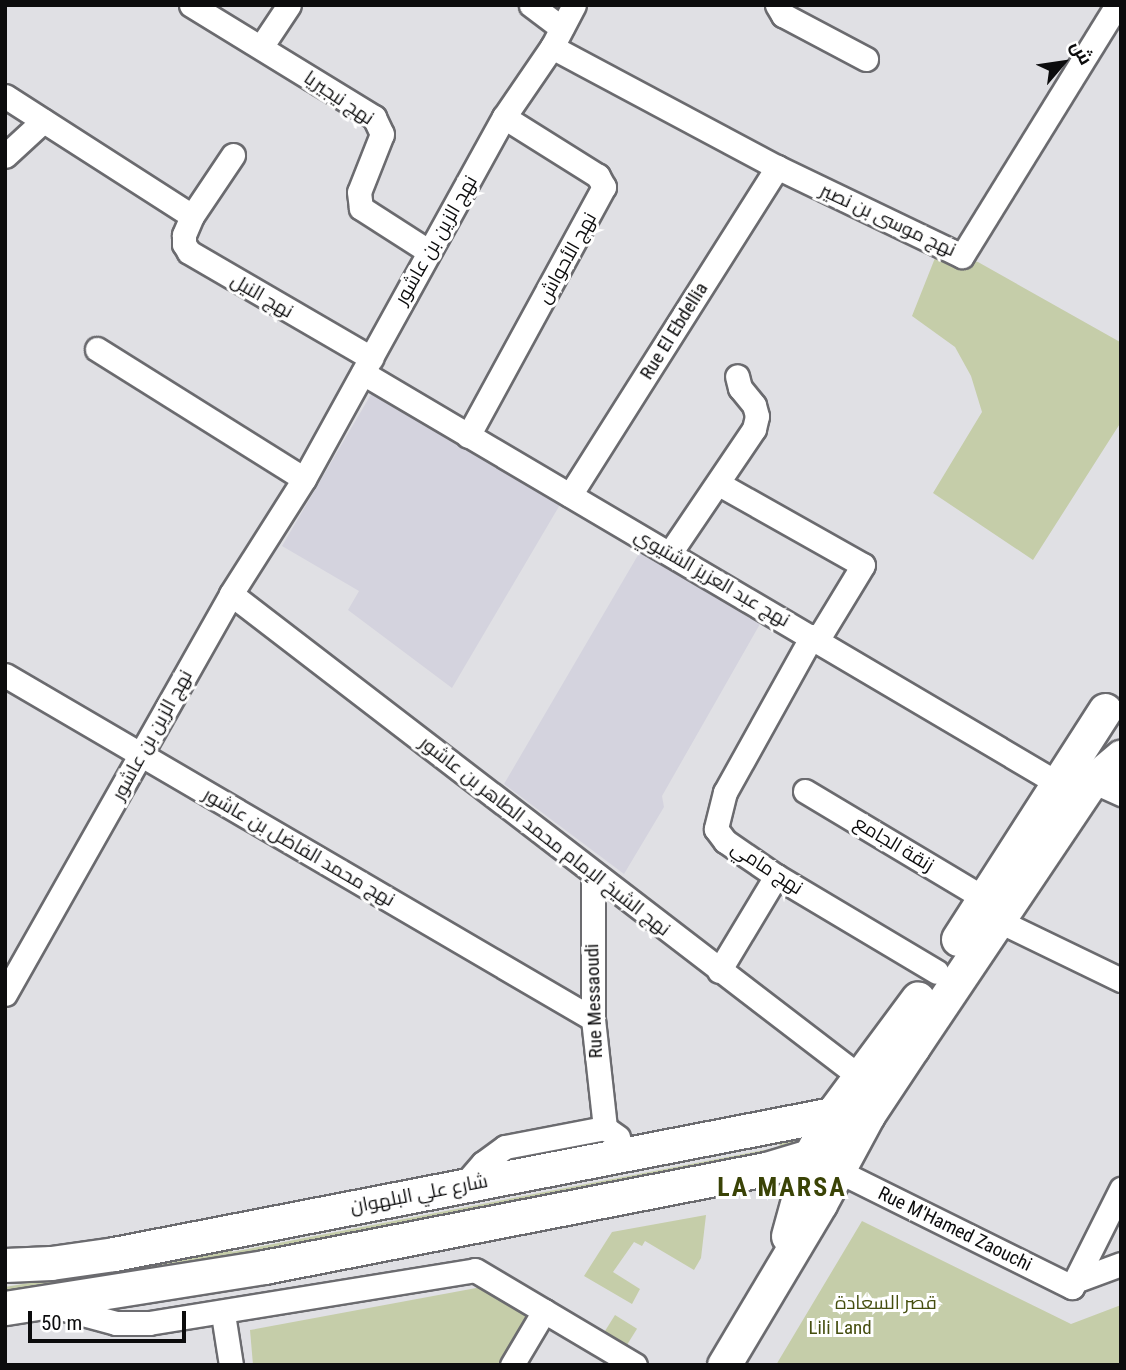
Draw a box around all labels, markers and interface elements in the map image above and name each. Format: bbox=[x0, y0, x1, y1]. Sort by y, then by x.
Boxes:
north arrow bbox=[1028, 28, 1098, 98]
text: ش bbox=[1066, 36, 1098, 69]
street label: نهج نيجيريا bbox=[300, 66, 378, 130]
street label: نهج الزين بن عاشور bbox=[390, 171, 482, 309]
street label: نهج موسى بن نصير bbox=[816, 179, 960, 261]
street label: نهج الأحواش bbox=[533, 208, 601, 308]
street label: نهج النيل bbox=[227, 269, 297, 323]
street label: Rue El Ebdellia bbox=[635, 278, 713, 384]
street label: نهج عبد العزيز الشتيوي bbox=[630, 524, 794, 632]
street label: نهج الزين بن عاشور bbox=[107, 666, 197, 804]
street label: نهج الشيخ الإمام محمد الطاهر بن عاشور bbox=[415, 731, 675, 941]
street label: نهج محمد الفاضل بن عاشور bbox=[199, 783, 399, 911]
street label: زنقة الجامع bbox=[850, 811, 938, 877]
street label: نهج مامي bbox=[727, 836, 807, 900]
street label: Rue Messaoudi bbox=[581, 943, 607, 1059]
street label: شارع علي البلهوان bbox=[348, 1169, 490, 1219]
district label: LA MARSA bbox=[718, 1172, 846, 1204]
street label: Rue M'Hamed Zaouchi bbox=[874, 1182, 1036, 1276]
park label: قصر السعادة bbox=[835, 1292, 937, 1314]
scale bar bbox=[32, 1296, 189, 1340]
text: 50 m bbox=[41, 1311, 82, 1335]
park label: Lili Land bbox=[808, 1317, 872, 1339]

